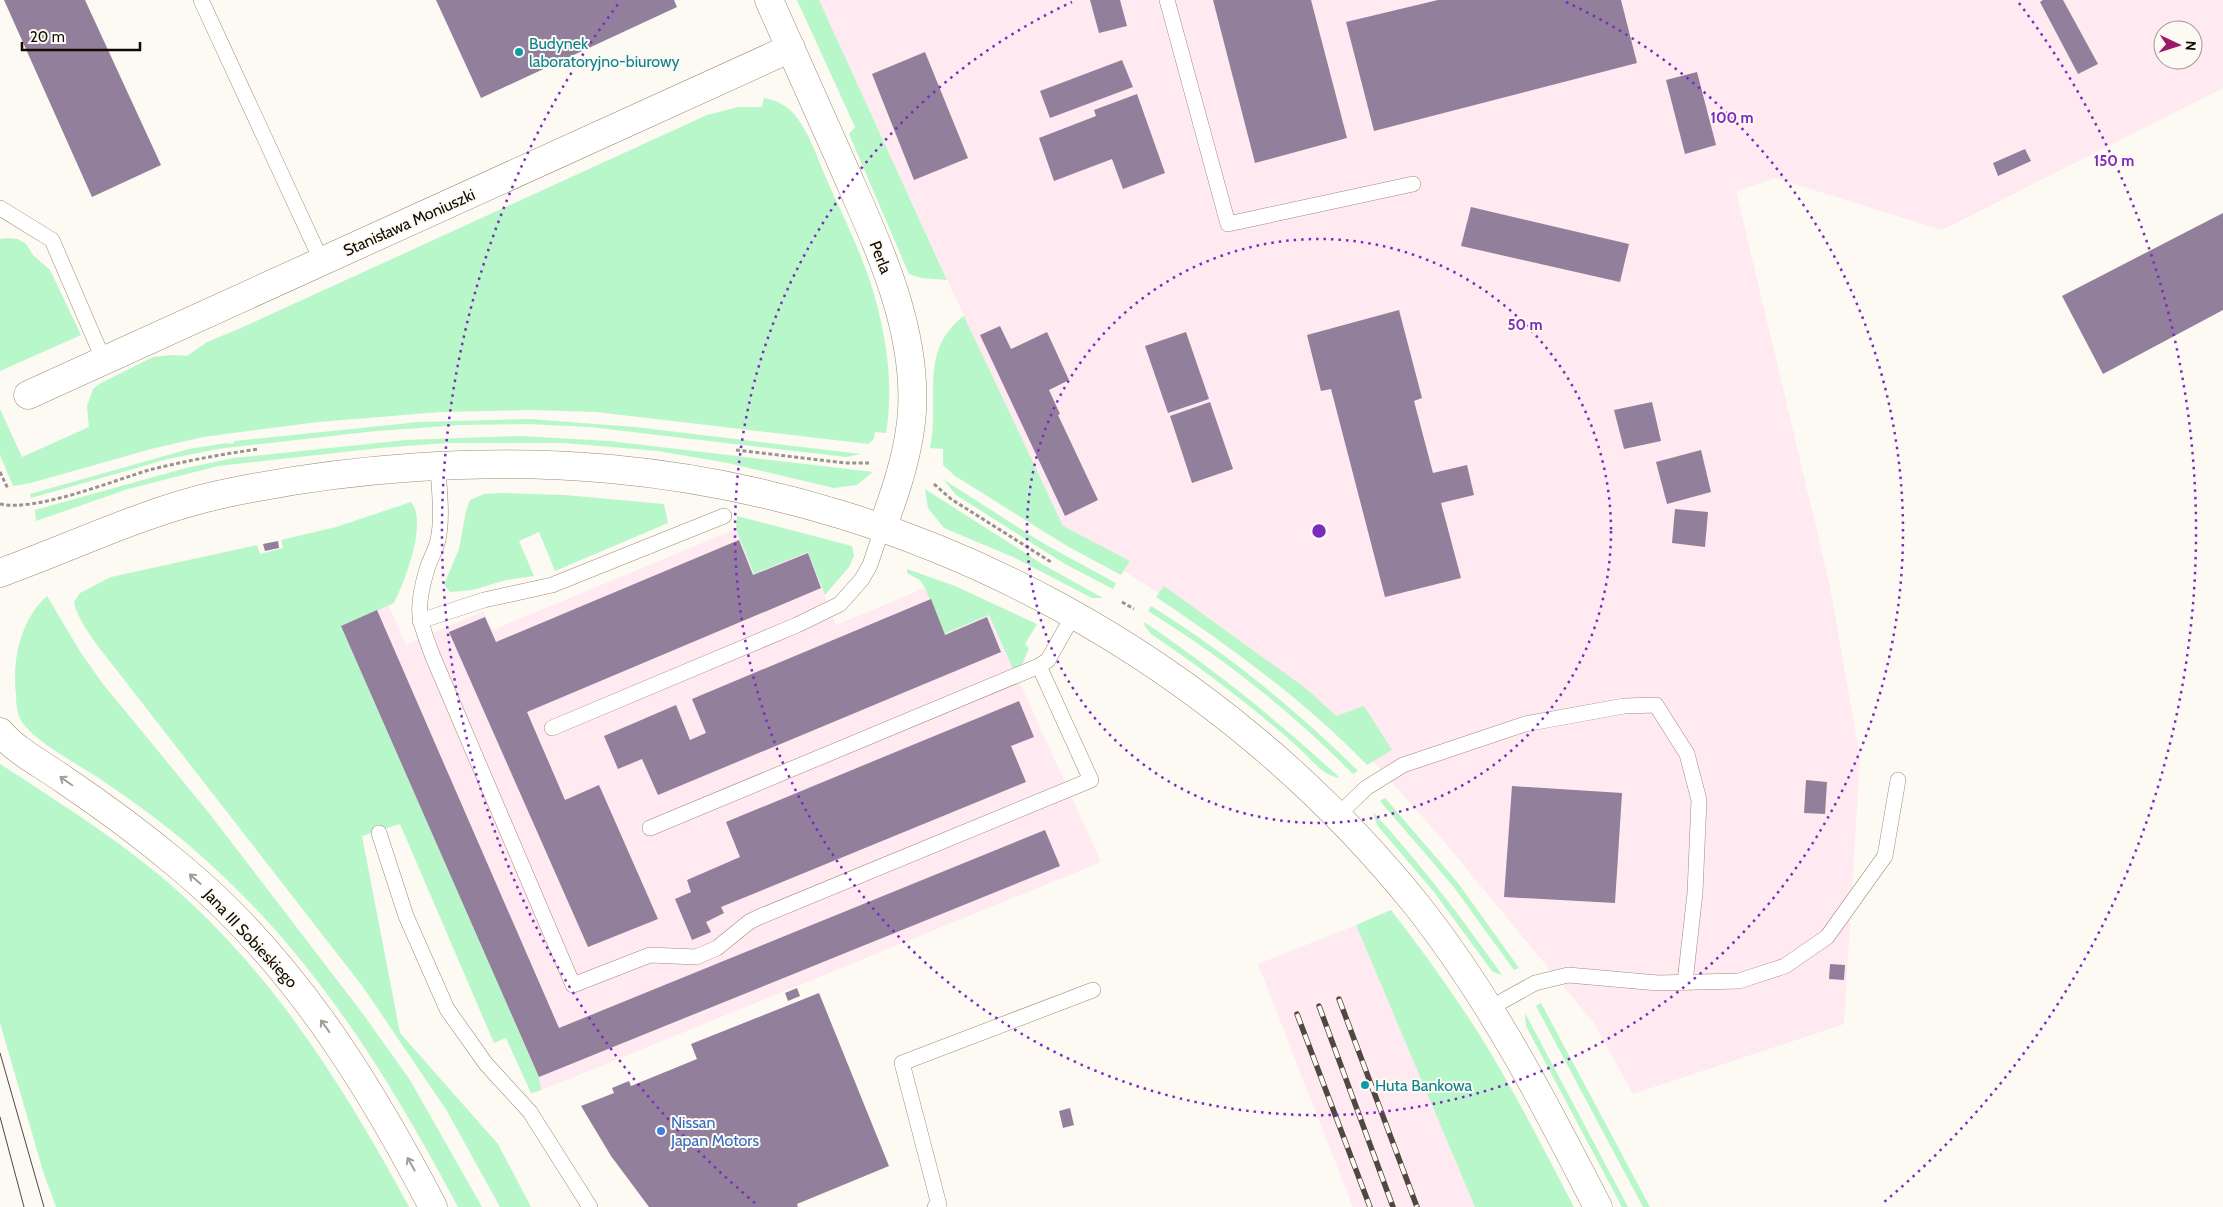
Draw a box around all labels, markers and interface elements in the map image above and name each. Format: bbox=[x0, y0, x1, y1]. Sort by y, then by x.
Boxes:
scale bar bbox=[22, 20, 140, 52]
north arrow bbox=[2153, 20, 2203, 70]
text: 20 m bbox=[30, 28, 65, 46]
place label: Budynek laboratoryjno-biurowy bbox=[529, 34, 680, 71]
text: N bbox=[2182, 40, 2200, 51]
marker: Budynek laboratoryjno-biurowy bbox=[513, 46, 525, 58]
text: 100 m bbox=[1710, 109, 1754, 127]
text: 150 m bbox=[2094, 152, 2134, 170]
street label: Stanisława Moniuszki bbox=[340, 185, 478, 260]
street label: Perla bbox=[866, 238, 896, 277]
text: 50 m bbox=[1507, 316, 1543, 334]
centre of rings bbox=[1310, 522, 1328, 540]
one-way arrow bbox=[59, 776, 73, 786]
one-way arrow bbox=[188, 874, 201, 885]
street label: Jana III Sobieskiego bbox=[199, 884, 302, 992]
one-way arrow bbox=[320, 1020, 331, 1033]
place label: Huta Bankowa bbox=[1375, 1076, 1472, 1095]
marker: Huta Bankowa bbox=[1359, 1079, 1371, 1091]
place label: Nissan Japan Motors bbox=[670, 1113, 759, 1150]
marker: Nissan Japan Motors bbox=[655, 1125, 667, 1137]
one-way arrow bbox=[405, 1157, 415, 1172]

